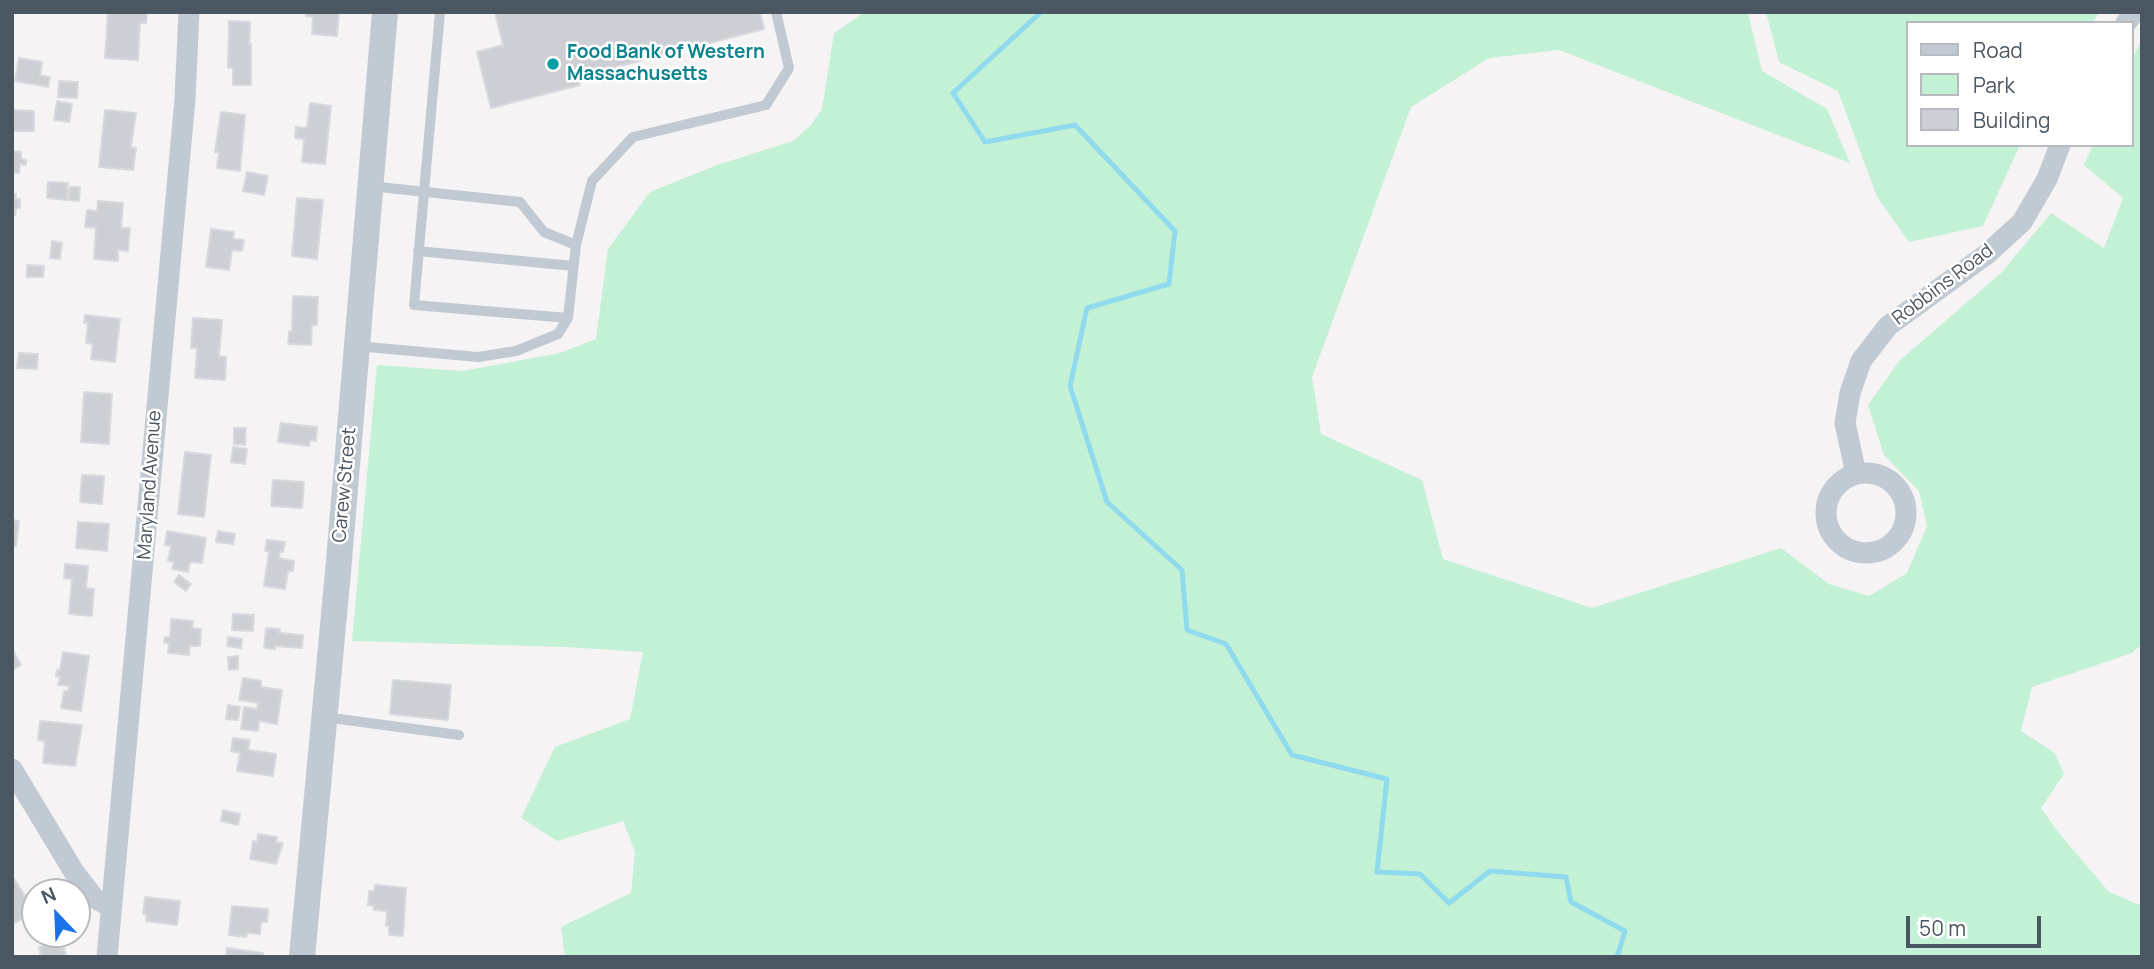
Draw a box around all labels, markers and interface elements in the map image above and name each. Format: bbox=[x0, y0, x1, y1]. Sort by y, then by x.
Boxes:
legend bbox=[1906, 21, 2133, 147]
text: Road bbox=[1973, 36, 2023, 64]
place label: Food Bank of Western Massachusetts bbox=[567, 42, 765, 86]
marker: Food Bank of Western Massachusetts bbox=[545, 56, 561, 72]
text: Park bbox=[1973, 71, 2015, 99]
text: Building bbox=[1973, 106, 2050, 134]
street label: Robbins Road bbox=[1888, 240, 1998, 330]
street label: Maryland Avenue bbox=[133, 410, 167, 560]
street label: Carew Street bbox=[329, 426, 361, 544]
north arrow bbox=[21, 878, 91, 948]
text: N bbox=[37, 881, 60, 910]
scale bar bbox=[1909, 902, 2044, 946]
text: 50 m bbox=[1919, 914, 1966, 942]

